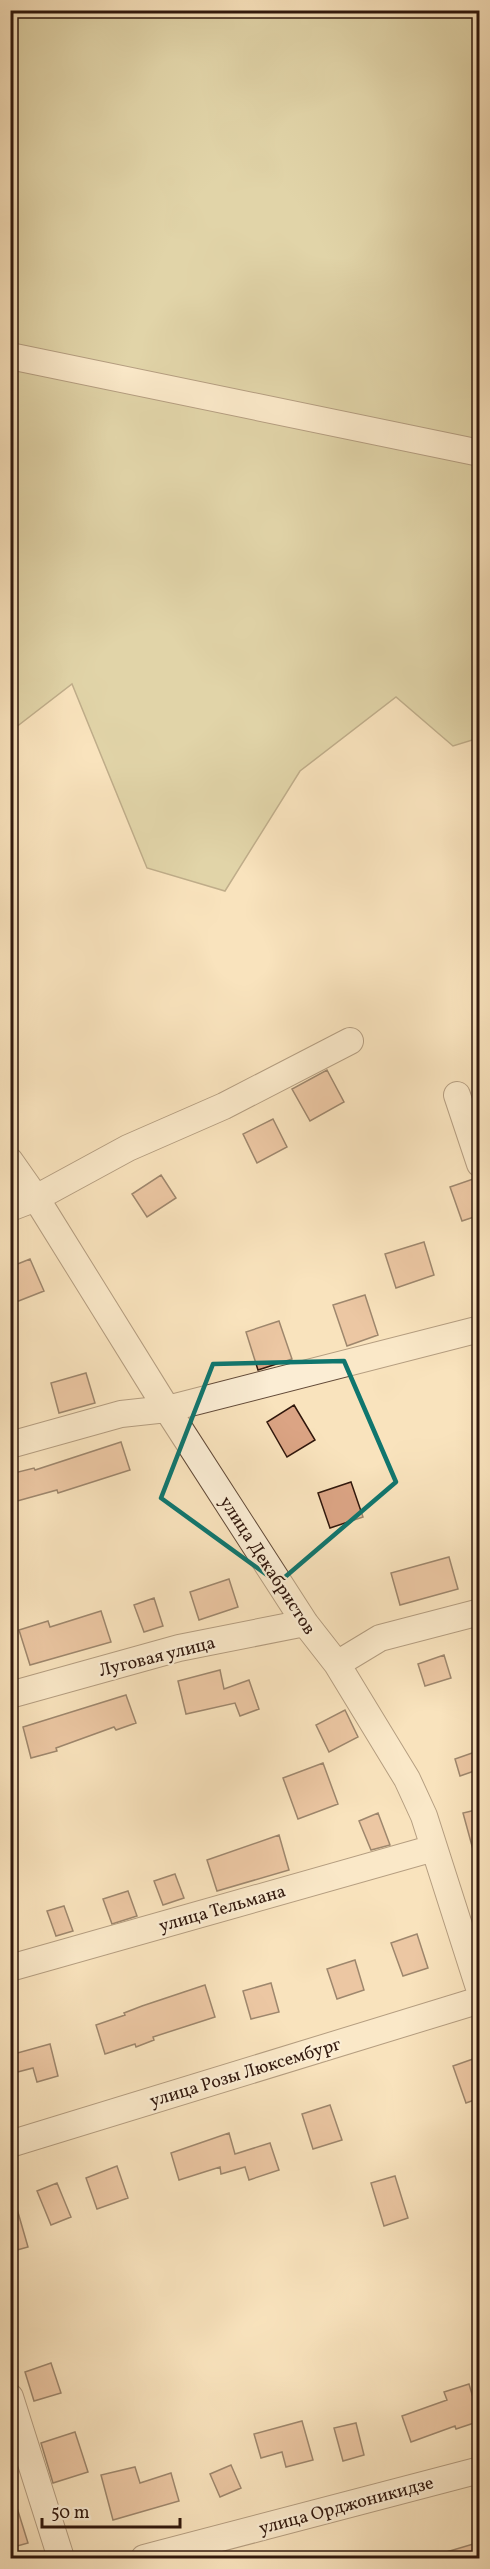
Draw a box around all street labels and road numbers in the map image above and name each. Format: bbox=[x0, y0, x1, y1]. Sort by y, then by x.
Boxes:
street label: улица Декабристов bbox=[213, 1492, 321, 1640]
street label: Луговая улица bbox=[96, 1631, 218, 1684]
street label: улица Тельмана bbox=[156, 1879, 289, 1940]
street label: улица Розы Люксембург bbox=[147, 2032, 344, 2114]
street label: улица Орджоникидзе bbox=[256, 2471, 437, 2542]

